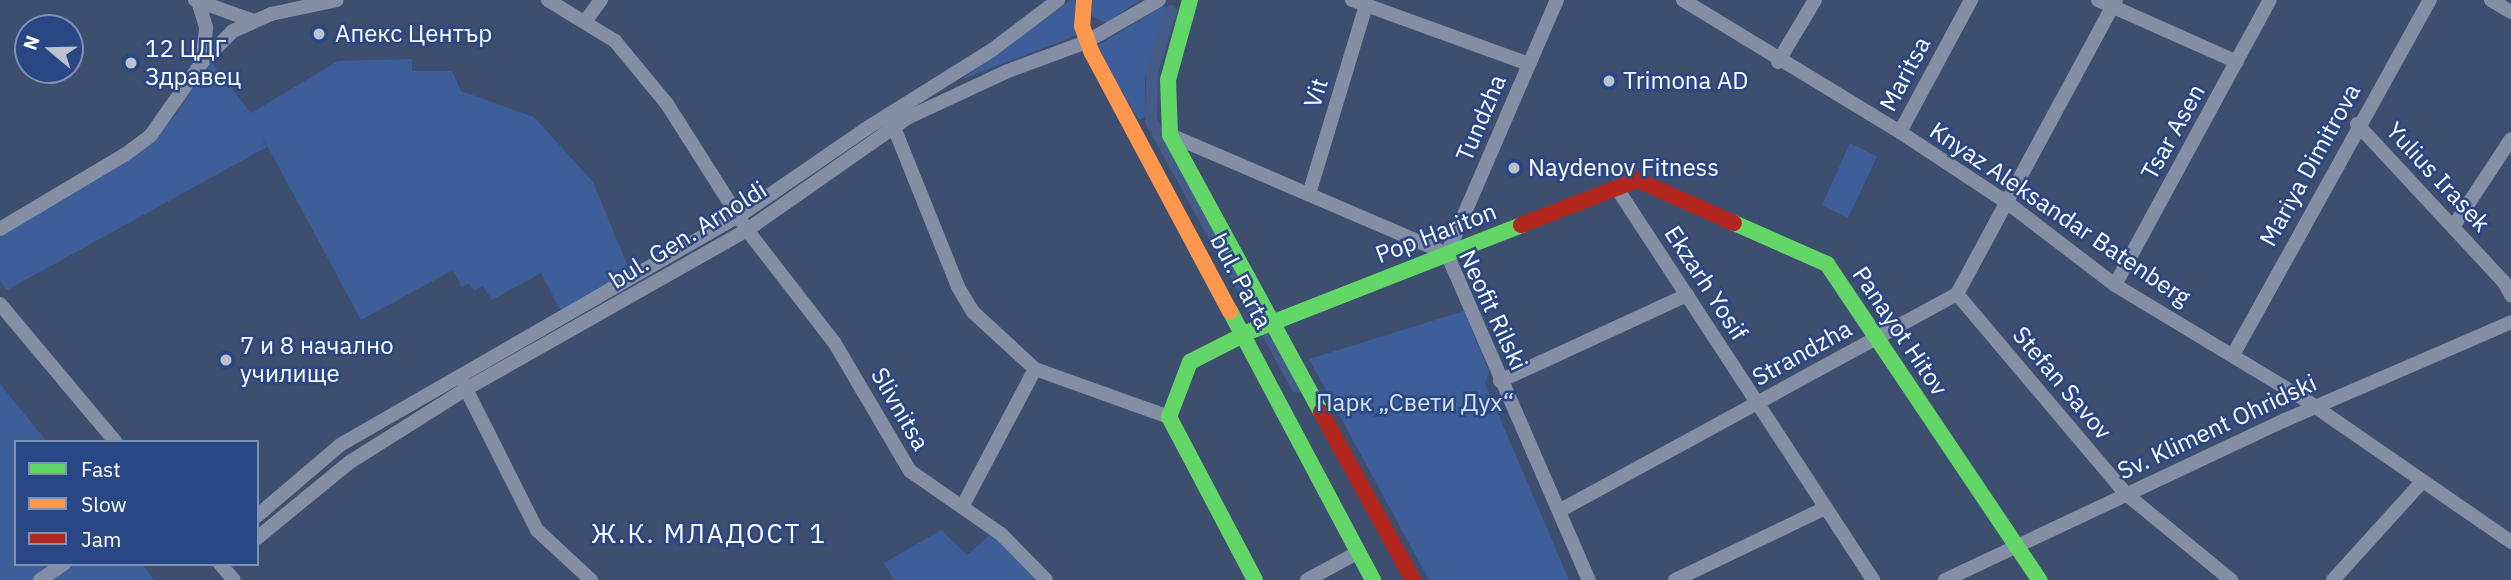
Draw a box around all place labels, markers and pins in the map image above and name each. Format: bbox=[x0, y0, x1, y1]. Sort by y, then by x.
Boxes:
place label: Апекс Център bbox=[335, 20, 492, 48]
marker: Апекс Център bbox=[309, 24, 329, 44]
place label: 12 ЦДГ Здравец bbox=[145, 35, 241, 91]
marker: 12 ЦДГ Здравец bbox=[123, 55, 139, 71]
place label: Trimona AD bbox=[1623, 67, 1748, 95]
marker: Trimona AD bbox=[1601, 73, 1617, 89]
place label: Naydenov Fitness bbox=[1528, 154, 1719, 182]
marker: Naydenov Fitness bbox=[1506, 160, 1522, 176]
place label: 7 и 8 начално училище bbox=[240, 332, 394, 388]
marker: 7 и 8 начално училище bbox=[218, 352, 234, 368]

